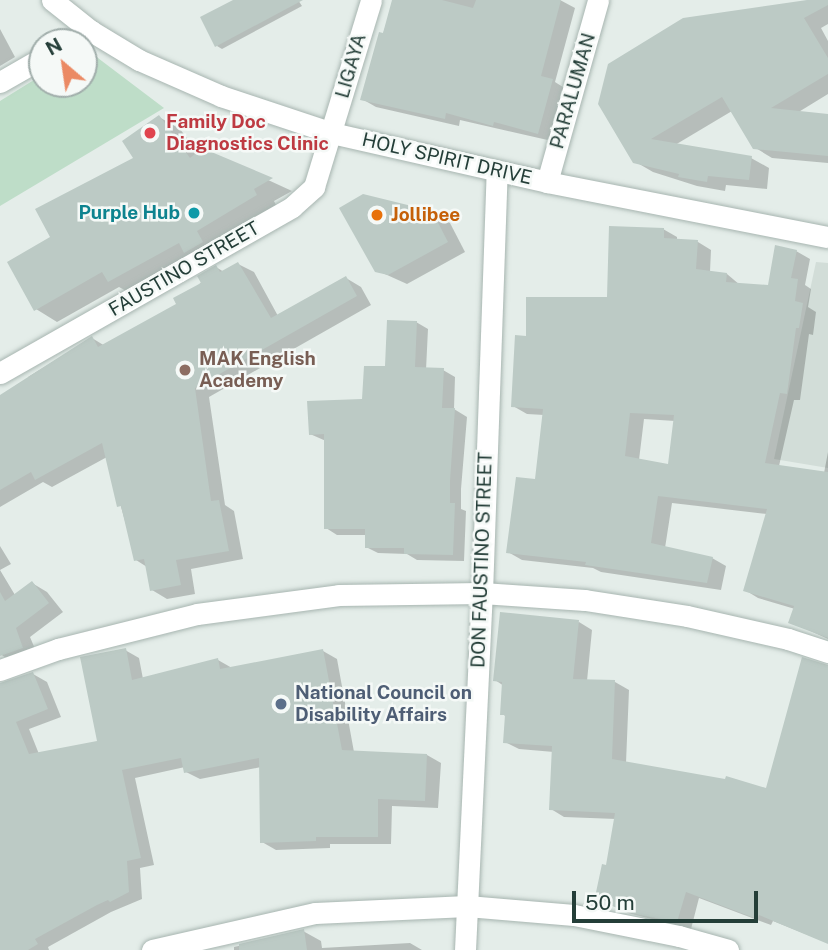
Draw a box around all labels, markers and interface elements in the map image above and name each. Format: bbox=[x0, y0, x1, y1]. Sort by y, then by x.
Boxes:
north arrow bbox=[28, 28, 98, 98]
street label: PARALUMAN bbox=[546, 30, 600, 152]
street label: LIGAYA bbox=[331, 31, 371, 101]
text: N bbox=[42, 33, 66, 60]
place label: Family Doc Diagnostics Clinic bbox=[166, 111, 329, 155]
marker: Family Doc Diagnostics Clinic bbox=[140, 123, 160, 143]
street label: HOLY SPIRIT DRIVE bbox=[360, 128, 534, 190]
place label: Purple Hub bbox=[78, 202, 180, 224]
place label: Jollibee bbox=[391, 204, 460, 226]
marker: Purple Hub bbox=[186, 205, 202, 221]
marker: Jollibee bbox=[369, 207, 385, 223]
street label: FAUSTINO STREET bbox=[105, 217, 263, 321]
place label: MAK English Academy bbox=[199, 348, 316, 392]
marker: MAK English Academy bbox=[177, 362, 193, 378]
street label: DON FAUSTINO STREET bbox=[467, 452, 497, 668]
place label: National Council on Disability Affairs bbox=[295, 682, 472, 726]
marker: National Council on Disability Affairs bbox=[273, 696, 289, 712]
scale bar bbox=[576, 876, 762, 920]
text: 50 m bbox=[585, 890, 635, 915]

